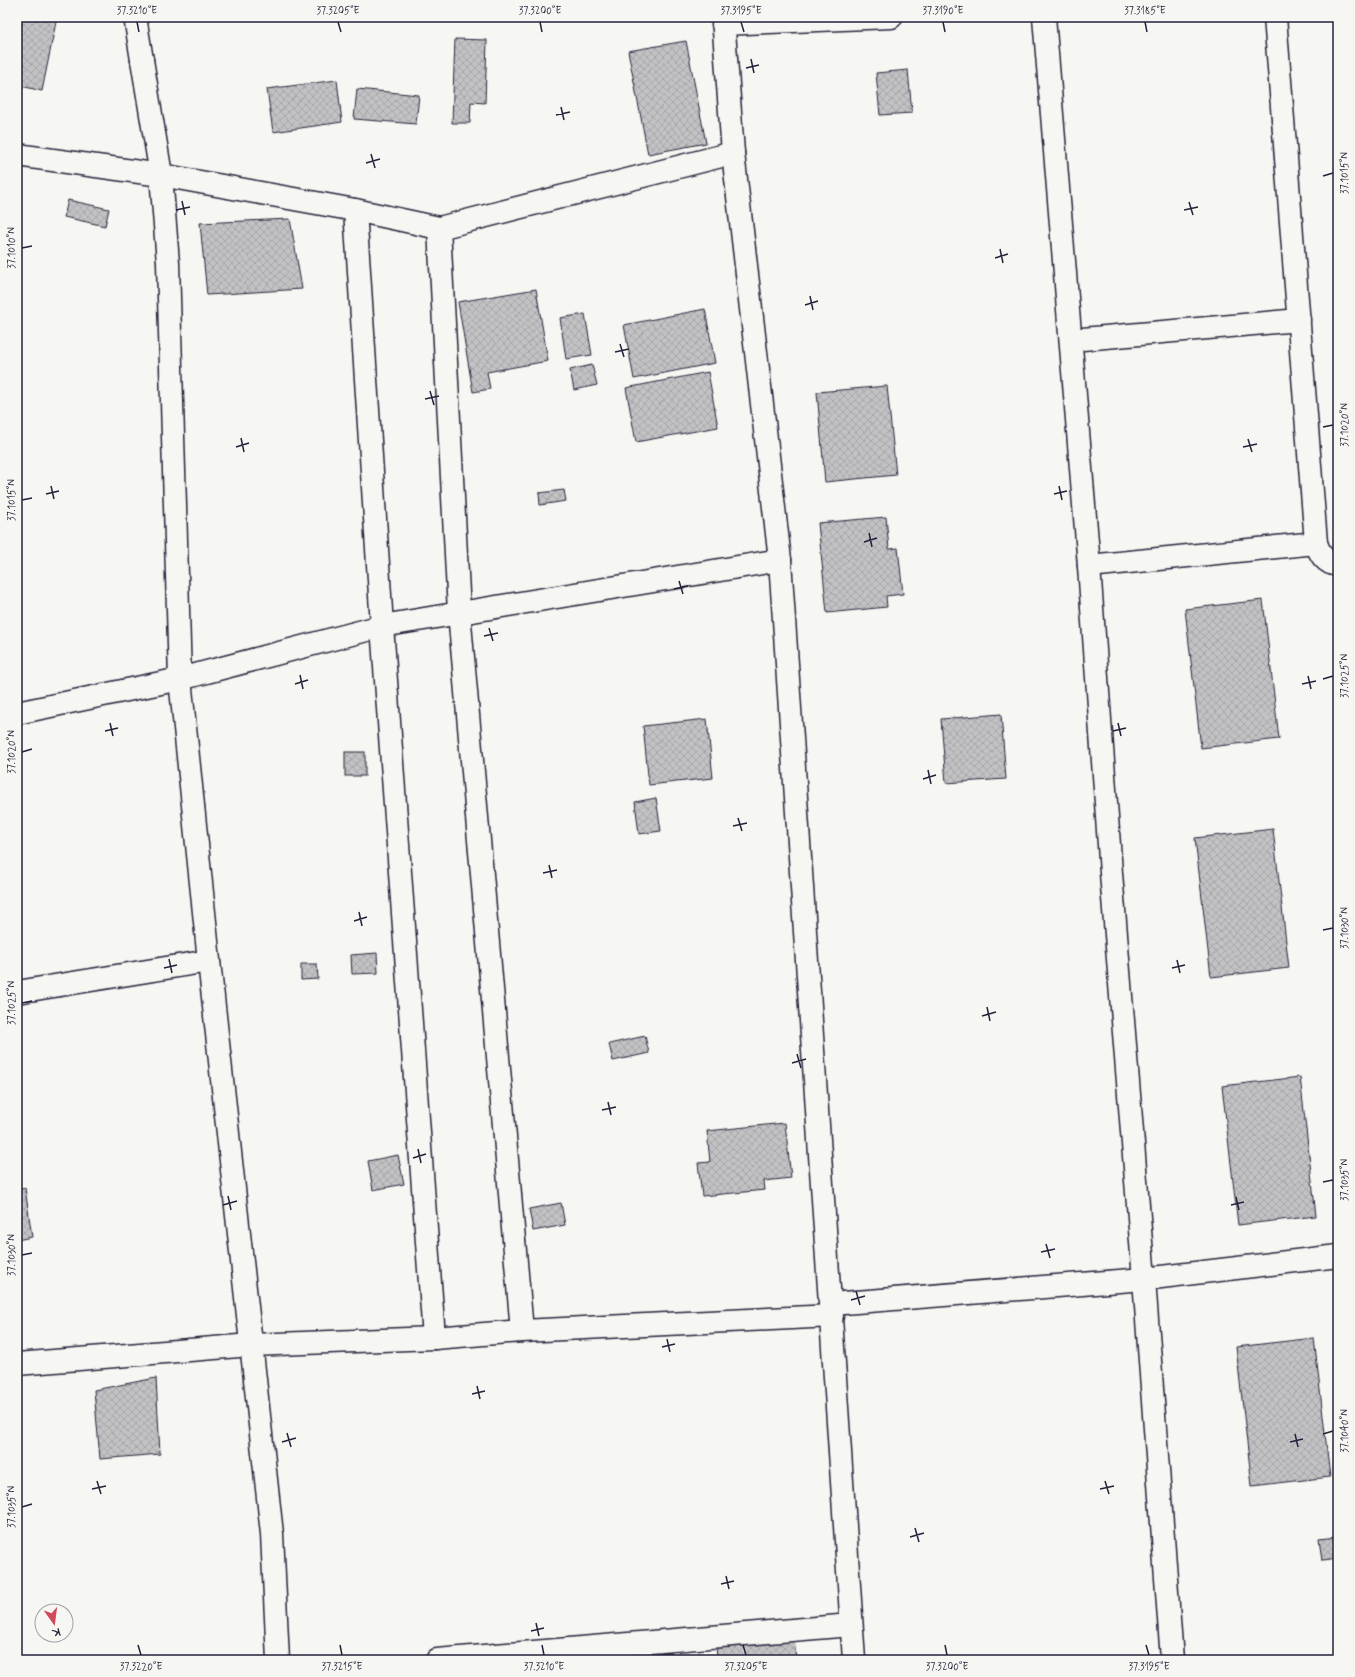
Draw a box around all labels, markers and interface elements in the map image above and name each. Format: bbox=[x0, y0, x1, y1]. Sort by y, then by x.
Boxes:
text: 37.3210°E bbox=[117, 4, 157, 18]
text: 37.3205°E bbox=[317, 4, 360, 18]
text: 37.3200°E bbox=[519, 4, 561, 18]
text: 37.3195°E bbox=[720, 4, 762, 18]
text: 37.3190°E bbox=[923, 4, 964, 18]
text: 37.3185°E bbox=[1124, 4, 1166, 18]
text: 37.1015°N bbox=[1338, 152, 1352, 194]
text: 37.1010°N bbox=[5, 227, 19, 269]
text: 37.1020°N bbox=[1338, 403, 1352, 447]
text: 37.1015°N bbox=[5, 479, 19, 521]
text: 37.1025°N bbox=[1338, 654, 1352, 698]
text: 37.1020°N bbox=[5, 730, 19, 774]
text: 37.1030°N bbox=[1338, 907, 1352, 949]
text: 37.1025°N bbox=[5, 981, 19, 1025]
text: 37.1035°N bbox=[1338, 1159, 1352, 1201]
text: 37.1030°N bbox=[5, 1234, 19, 1276]
text: 37.1040°N bbox=[1338, 1409, 1352, 1453]
text: 37.1035°N bbox=[5, 1486, 19, 1528]
north arrow bbox=[34, 1603, 74, 1643]
text: K bbox=[50, 1624, 62, 1640]
text: 37.3220°E bbox=[120, 1660, 162, 1674]
text: 37.3215°E bbox=[322, 1660, 363, 1674]
text: 37.3210°E bbox=[524, 1660, 564, 1674]
text: 37.3205°E bbox=[725, 1660, 768, 1674]
text: 37.3200°E bbox=[926, 1660, 968, 1674]
text: 37.3195°E bbox=[1128, 1660, 1170, 1674]

